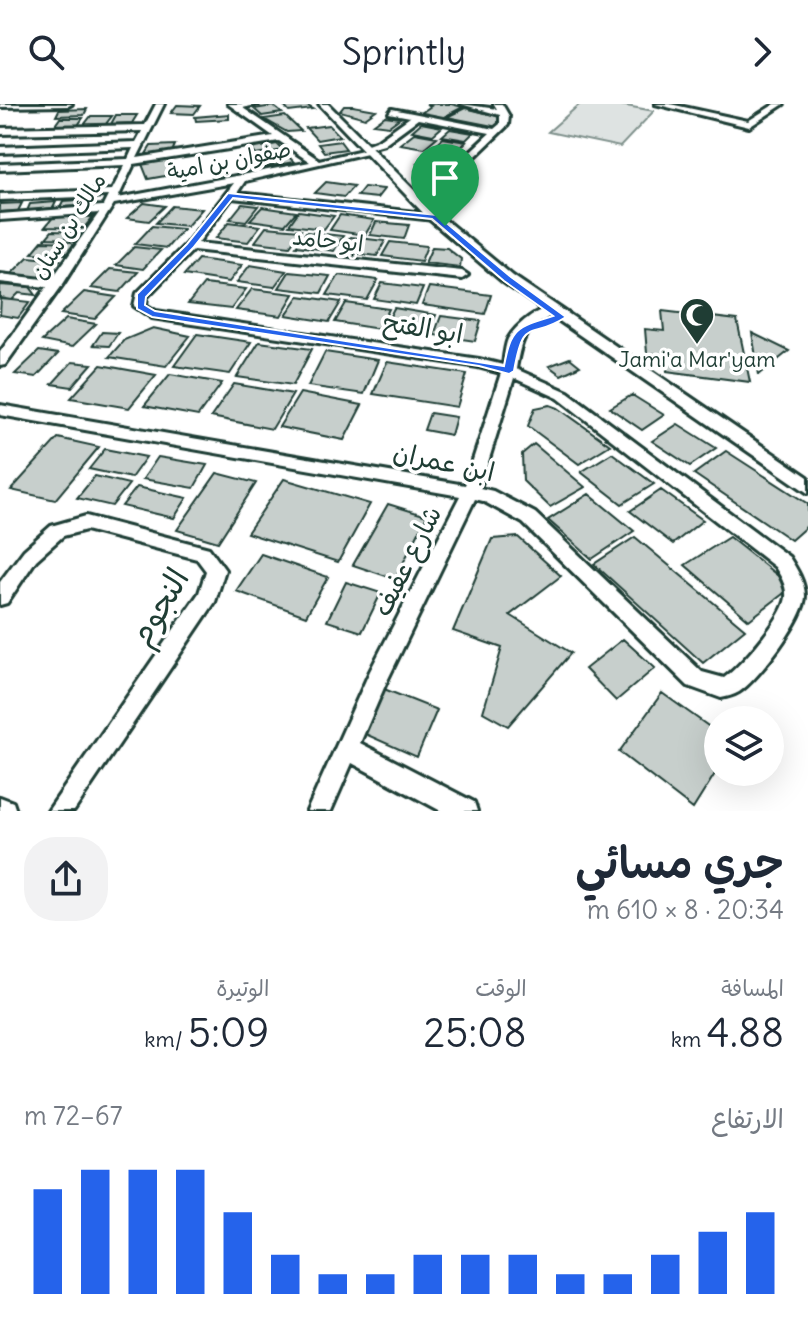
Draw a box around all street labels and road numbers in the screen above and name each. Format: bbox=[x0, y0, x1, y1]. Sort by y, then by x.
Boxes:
street label: صفوان بن امية bbox=[165, 134, 293, 186]
street label: مالك بن سنان bbox=[24, 168, 112, 284]
street label: ابو حامد bbox=[291, 222, 365, 258]
street label: ابو الفتح bbox=[380, 305, 466, 352]
street label: ابن عمران bbox=[390, 435, 498, 488]
street label: شارع عفيف bbox=[365, 500, 450, 622]
street label: النجوم bbox=[119, 560, 202, 656]

